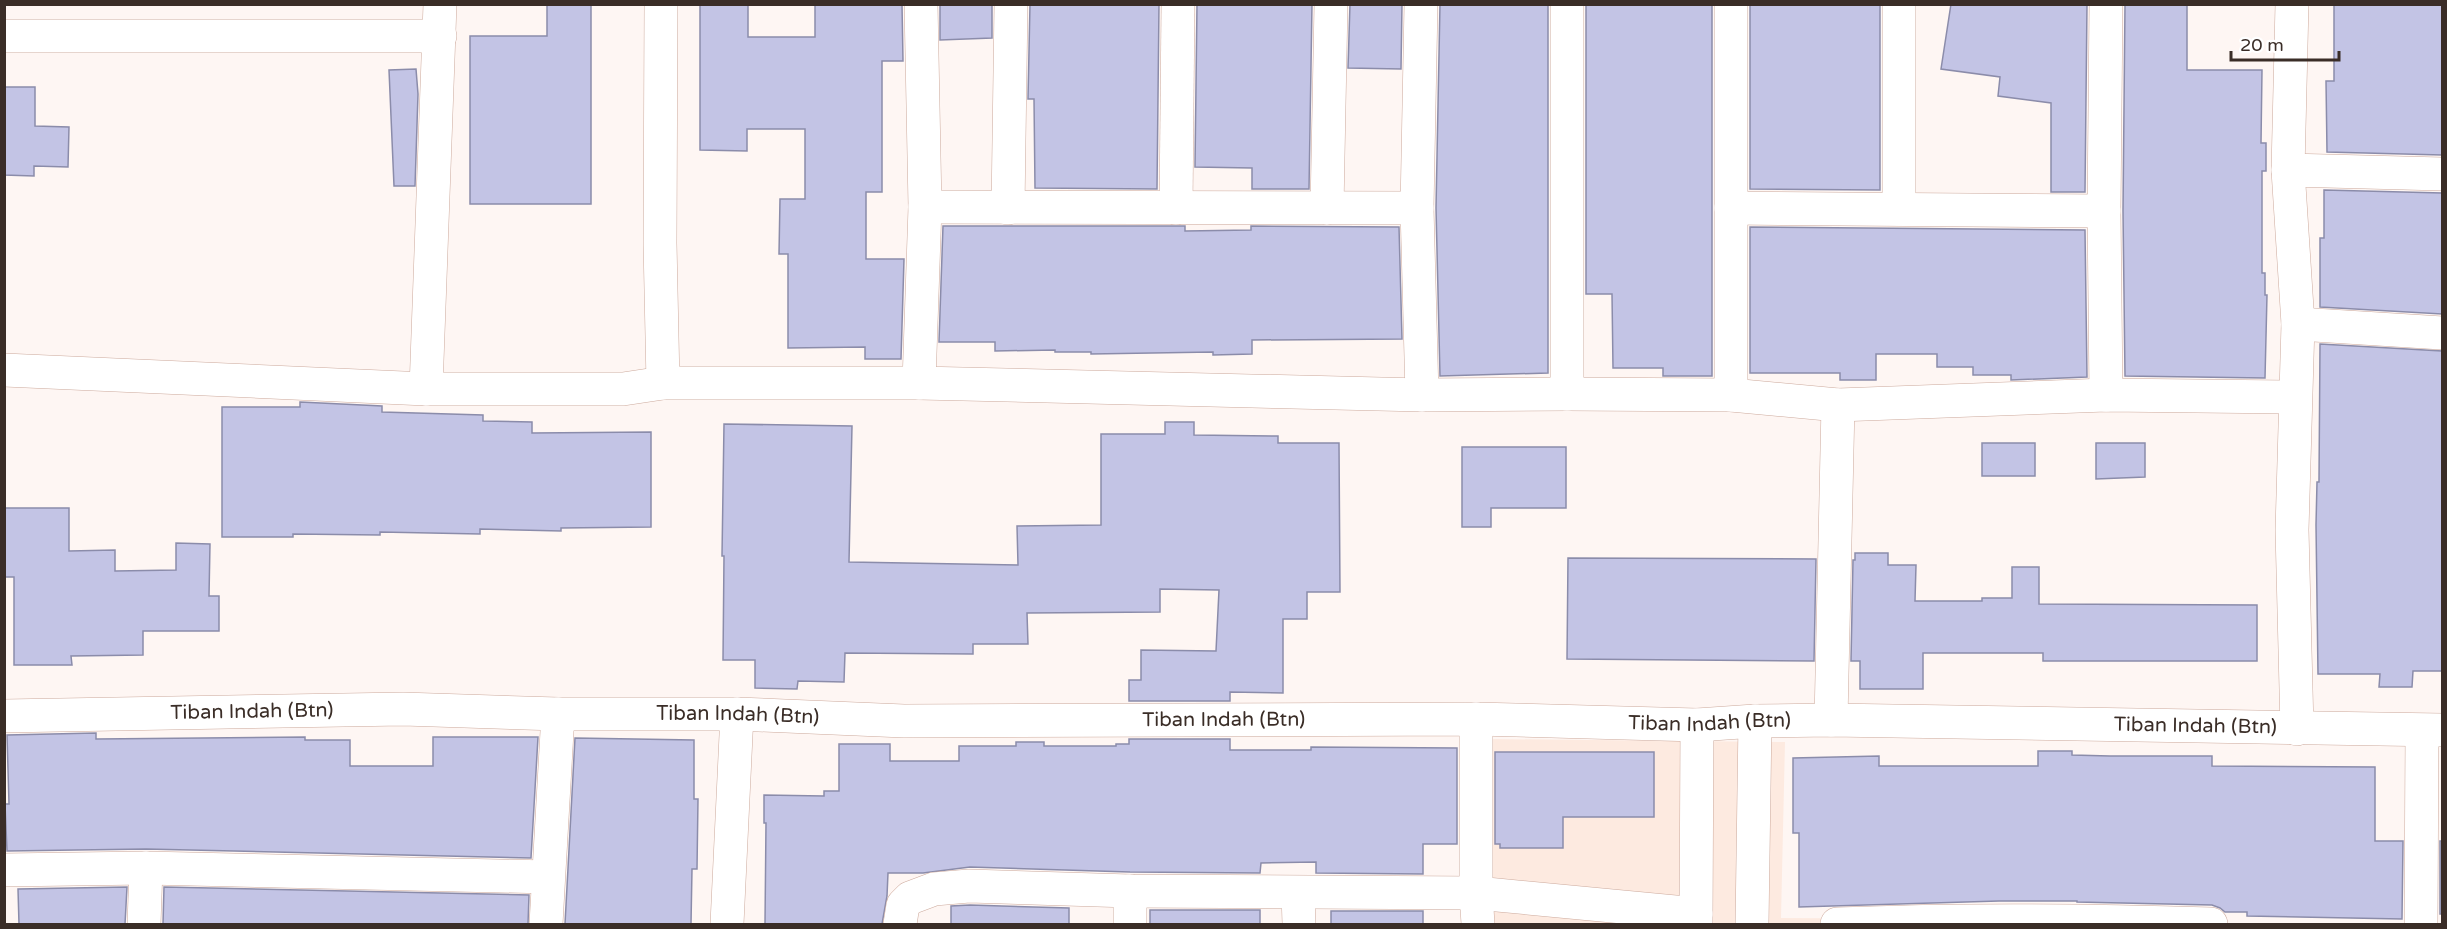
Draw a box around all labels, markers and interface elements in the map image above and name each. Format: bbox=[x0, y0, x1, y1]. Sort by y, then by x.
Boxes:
scale bar bbox=[2231, 24, 2339, 62]
text: 20 m bbox=[2240, 34, 2284, 56]
street label: Tiban Indah (Btn) bbox=[170, 698, 334, 725]
street label: Tiban Indah (Btn) bbox=[656, 702, 820, 729]
street label: Tiban Indah (Btn) bbox=[1142, 708, 1305, 732]
street label: Tiban Indah (Btn) bbox=[1628, 709, 1791, 737]
street label: Tiban Indah (Btn) bbox=[2114, 713, 2277, 739]

